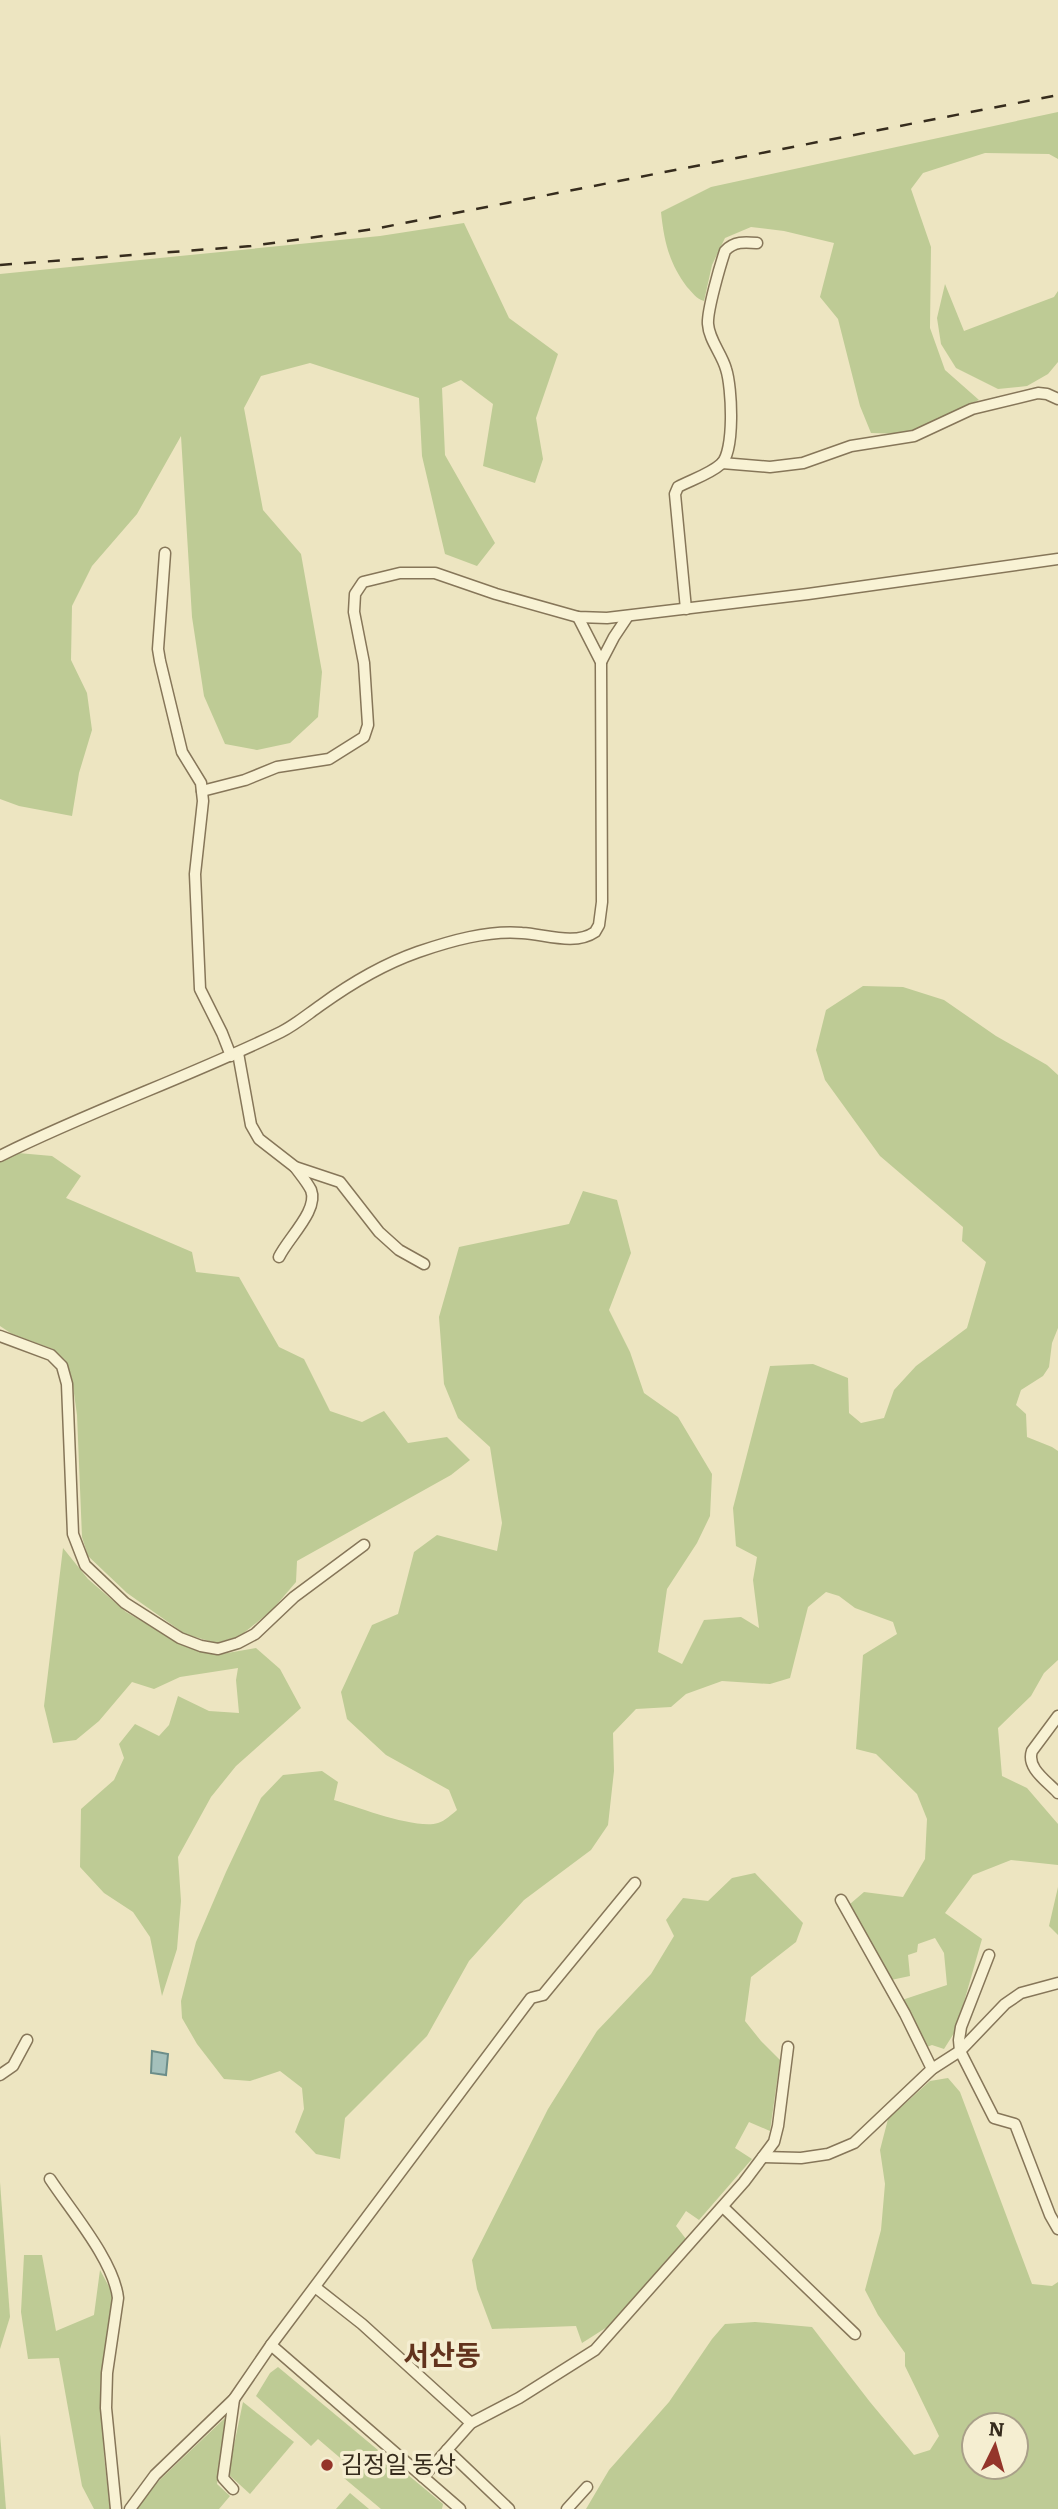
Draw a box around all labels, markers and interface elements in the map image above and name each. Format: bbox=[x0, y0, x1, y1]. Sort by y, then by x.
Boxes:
district label: 서산동 bbox=[403, 2332, 481, 2374]
north arrow bbox=[960, 2411, 1030, 2481]
text: N bbox=[987, 2413, 1006, 2443]
place label: 김정일 동상 bbox=[341, 2445, 456, 2480]
marker: 김정일 동상 bbox=[319, 2457, 335, 2473]

